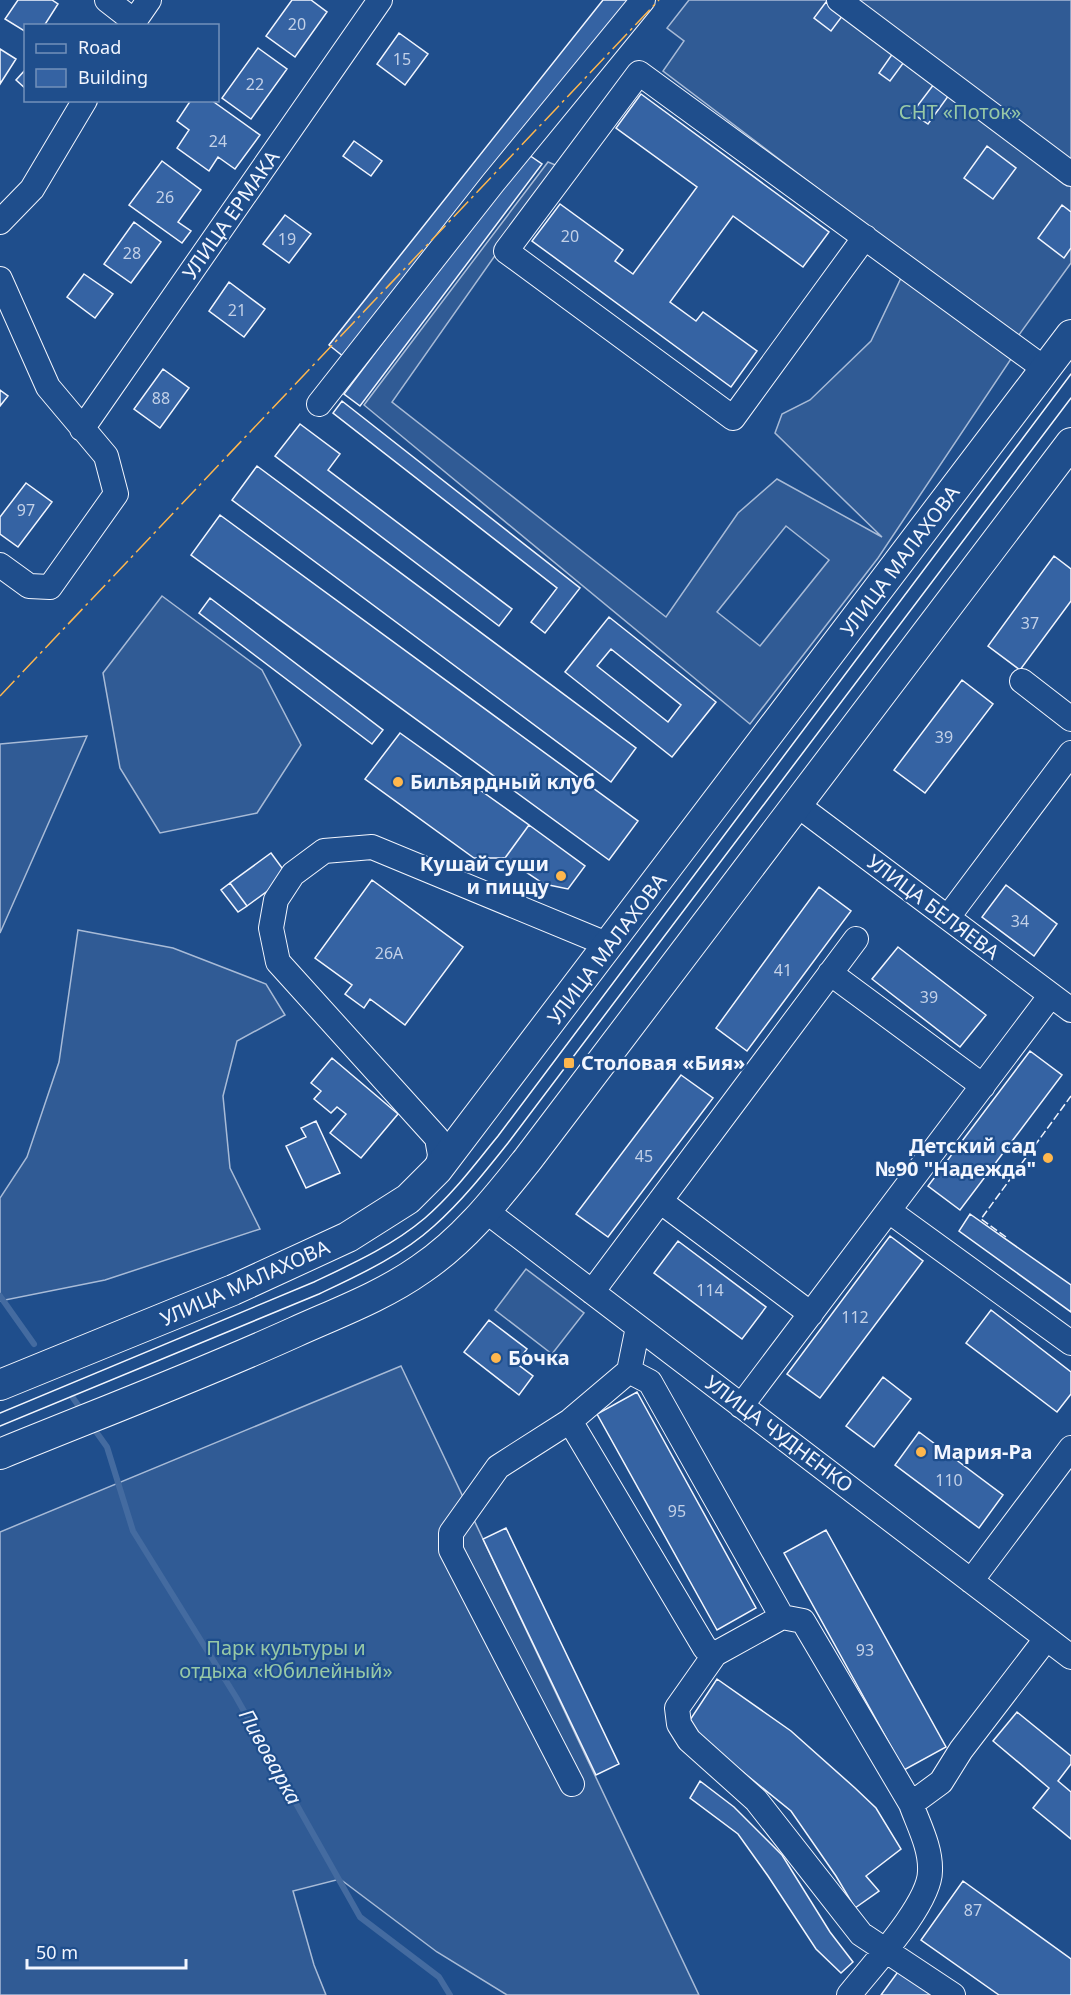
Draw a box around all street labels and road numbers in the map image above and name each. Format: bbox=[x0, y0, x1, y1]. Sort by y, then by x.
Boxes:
street label: УЛИЦА ЕРМАКА bbox=[176, 145, 285, 285]
street label: УЛИЦА МАЛАХОВА bbox=[834, 480, 965, 642]
street label: УЛИЦА БЕЛЯЕВА bbox=[862, 848, 1005, 965]
street label: УЛИЦА МАЛАХОВА bbox=[541, 868, 672, 1030]
street label: УЛИЦА МАЛАХОВА bbox=[156, 1233, 334, 1332]
street label: УЛИЦА ЧУДНЕНКО bbox=[700, 1369, 859, 1498]

